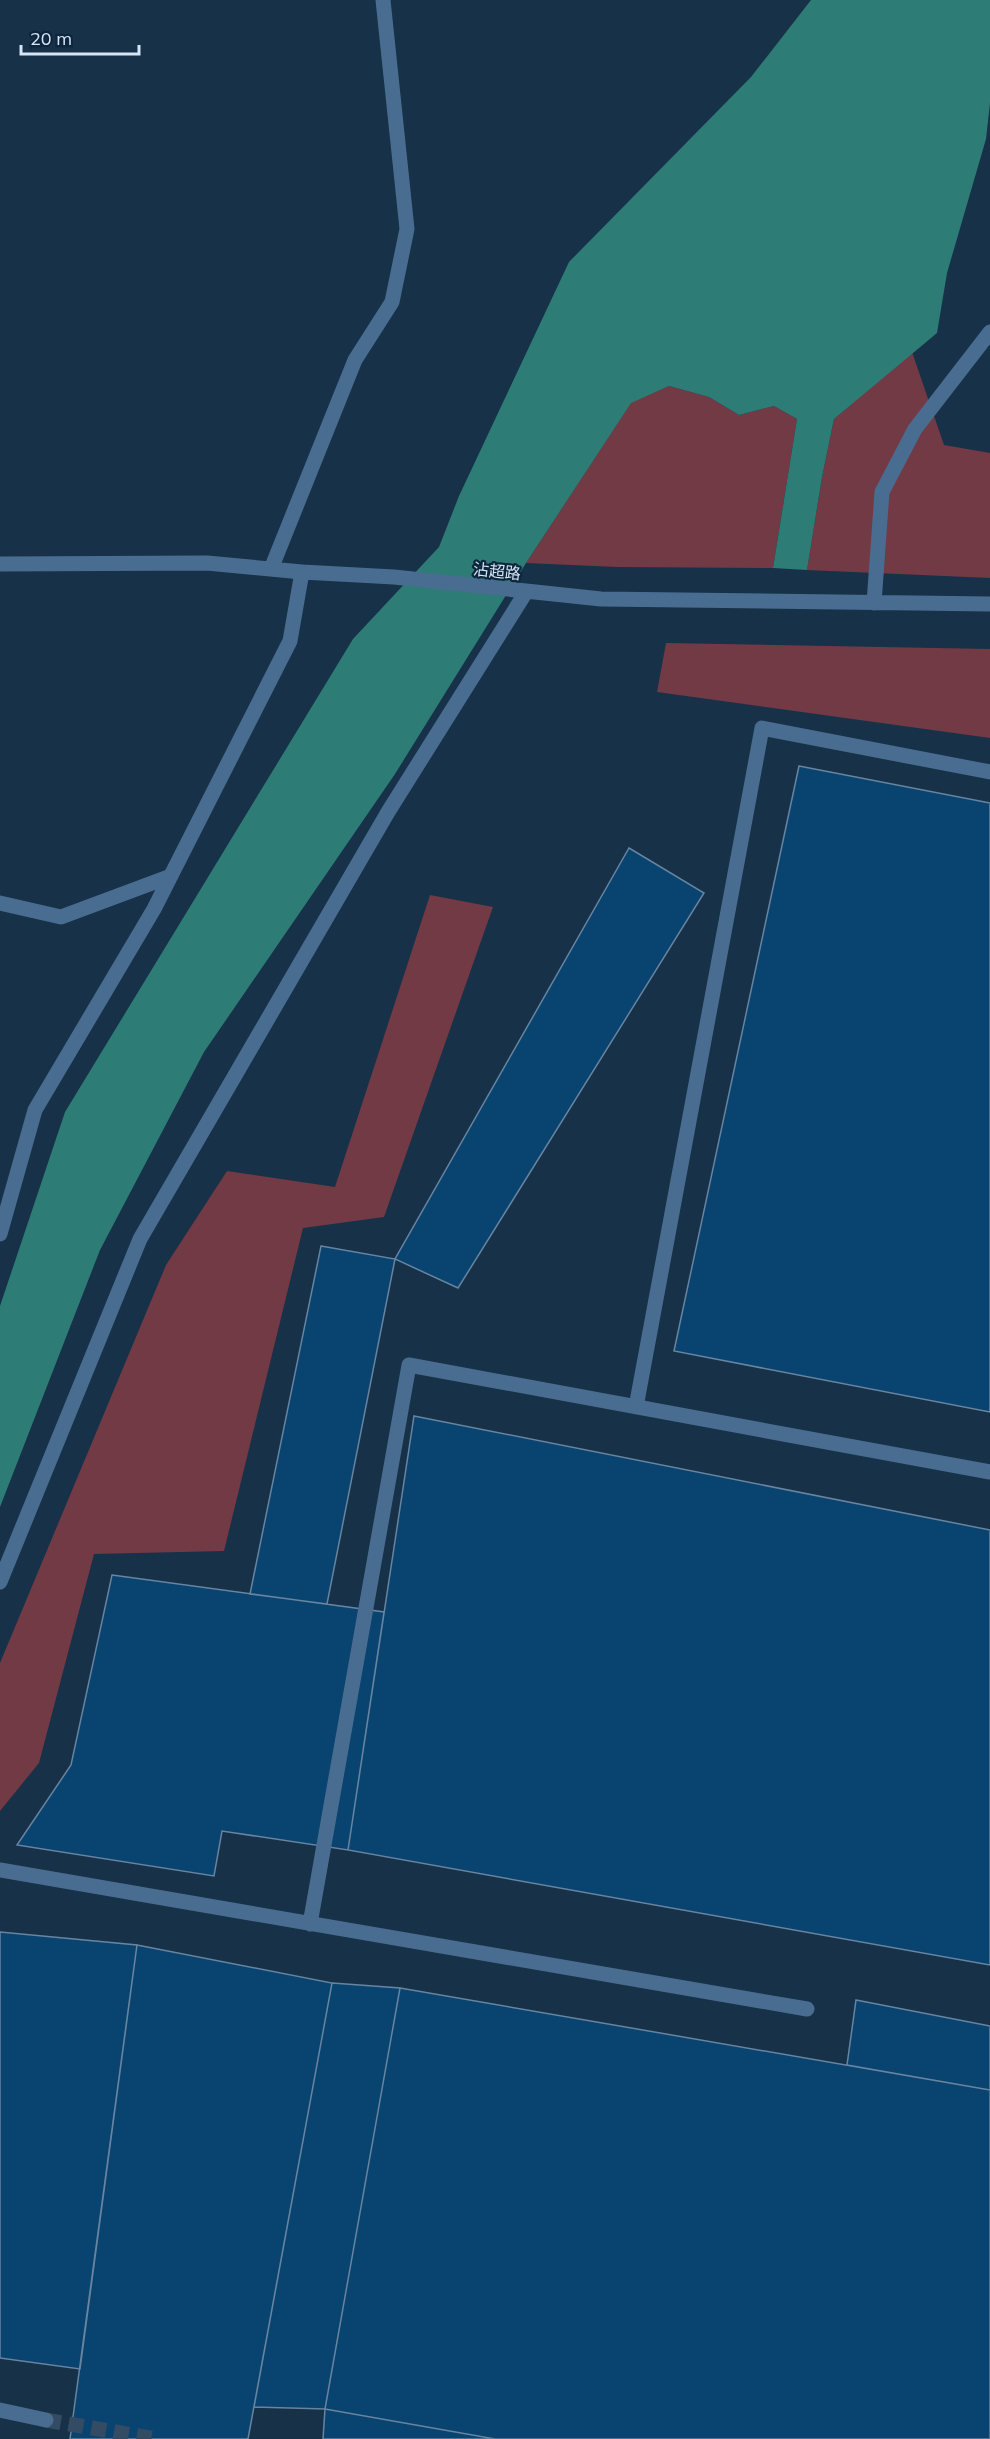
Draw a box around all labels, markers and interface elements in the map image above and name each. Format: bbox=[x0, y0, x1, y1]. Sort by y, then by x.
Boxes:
scale bar bbox=[21, 18, 140, 56]
text: 20 m bbox=[30, 27, 72, 50]
street label: 沾超路 bbox=[472, 559, 522, 583]

